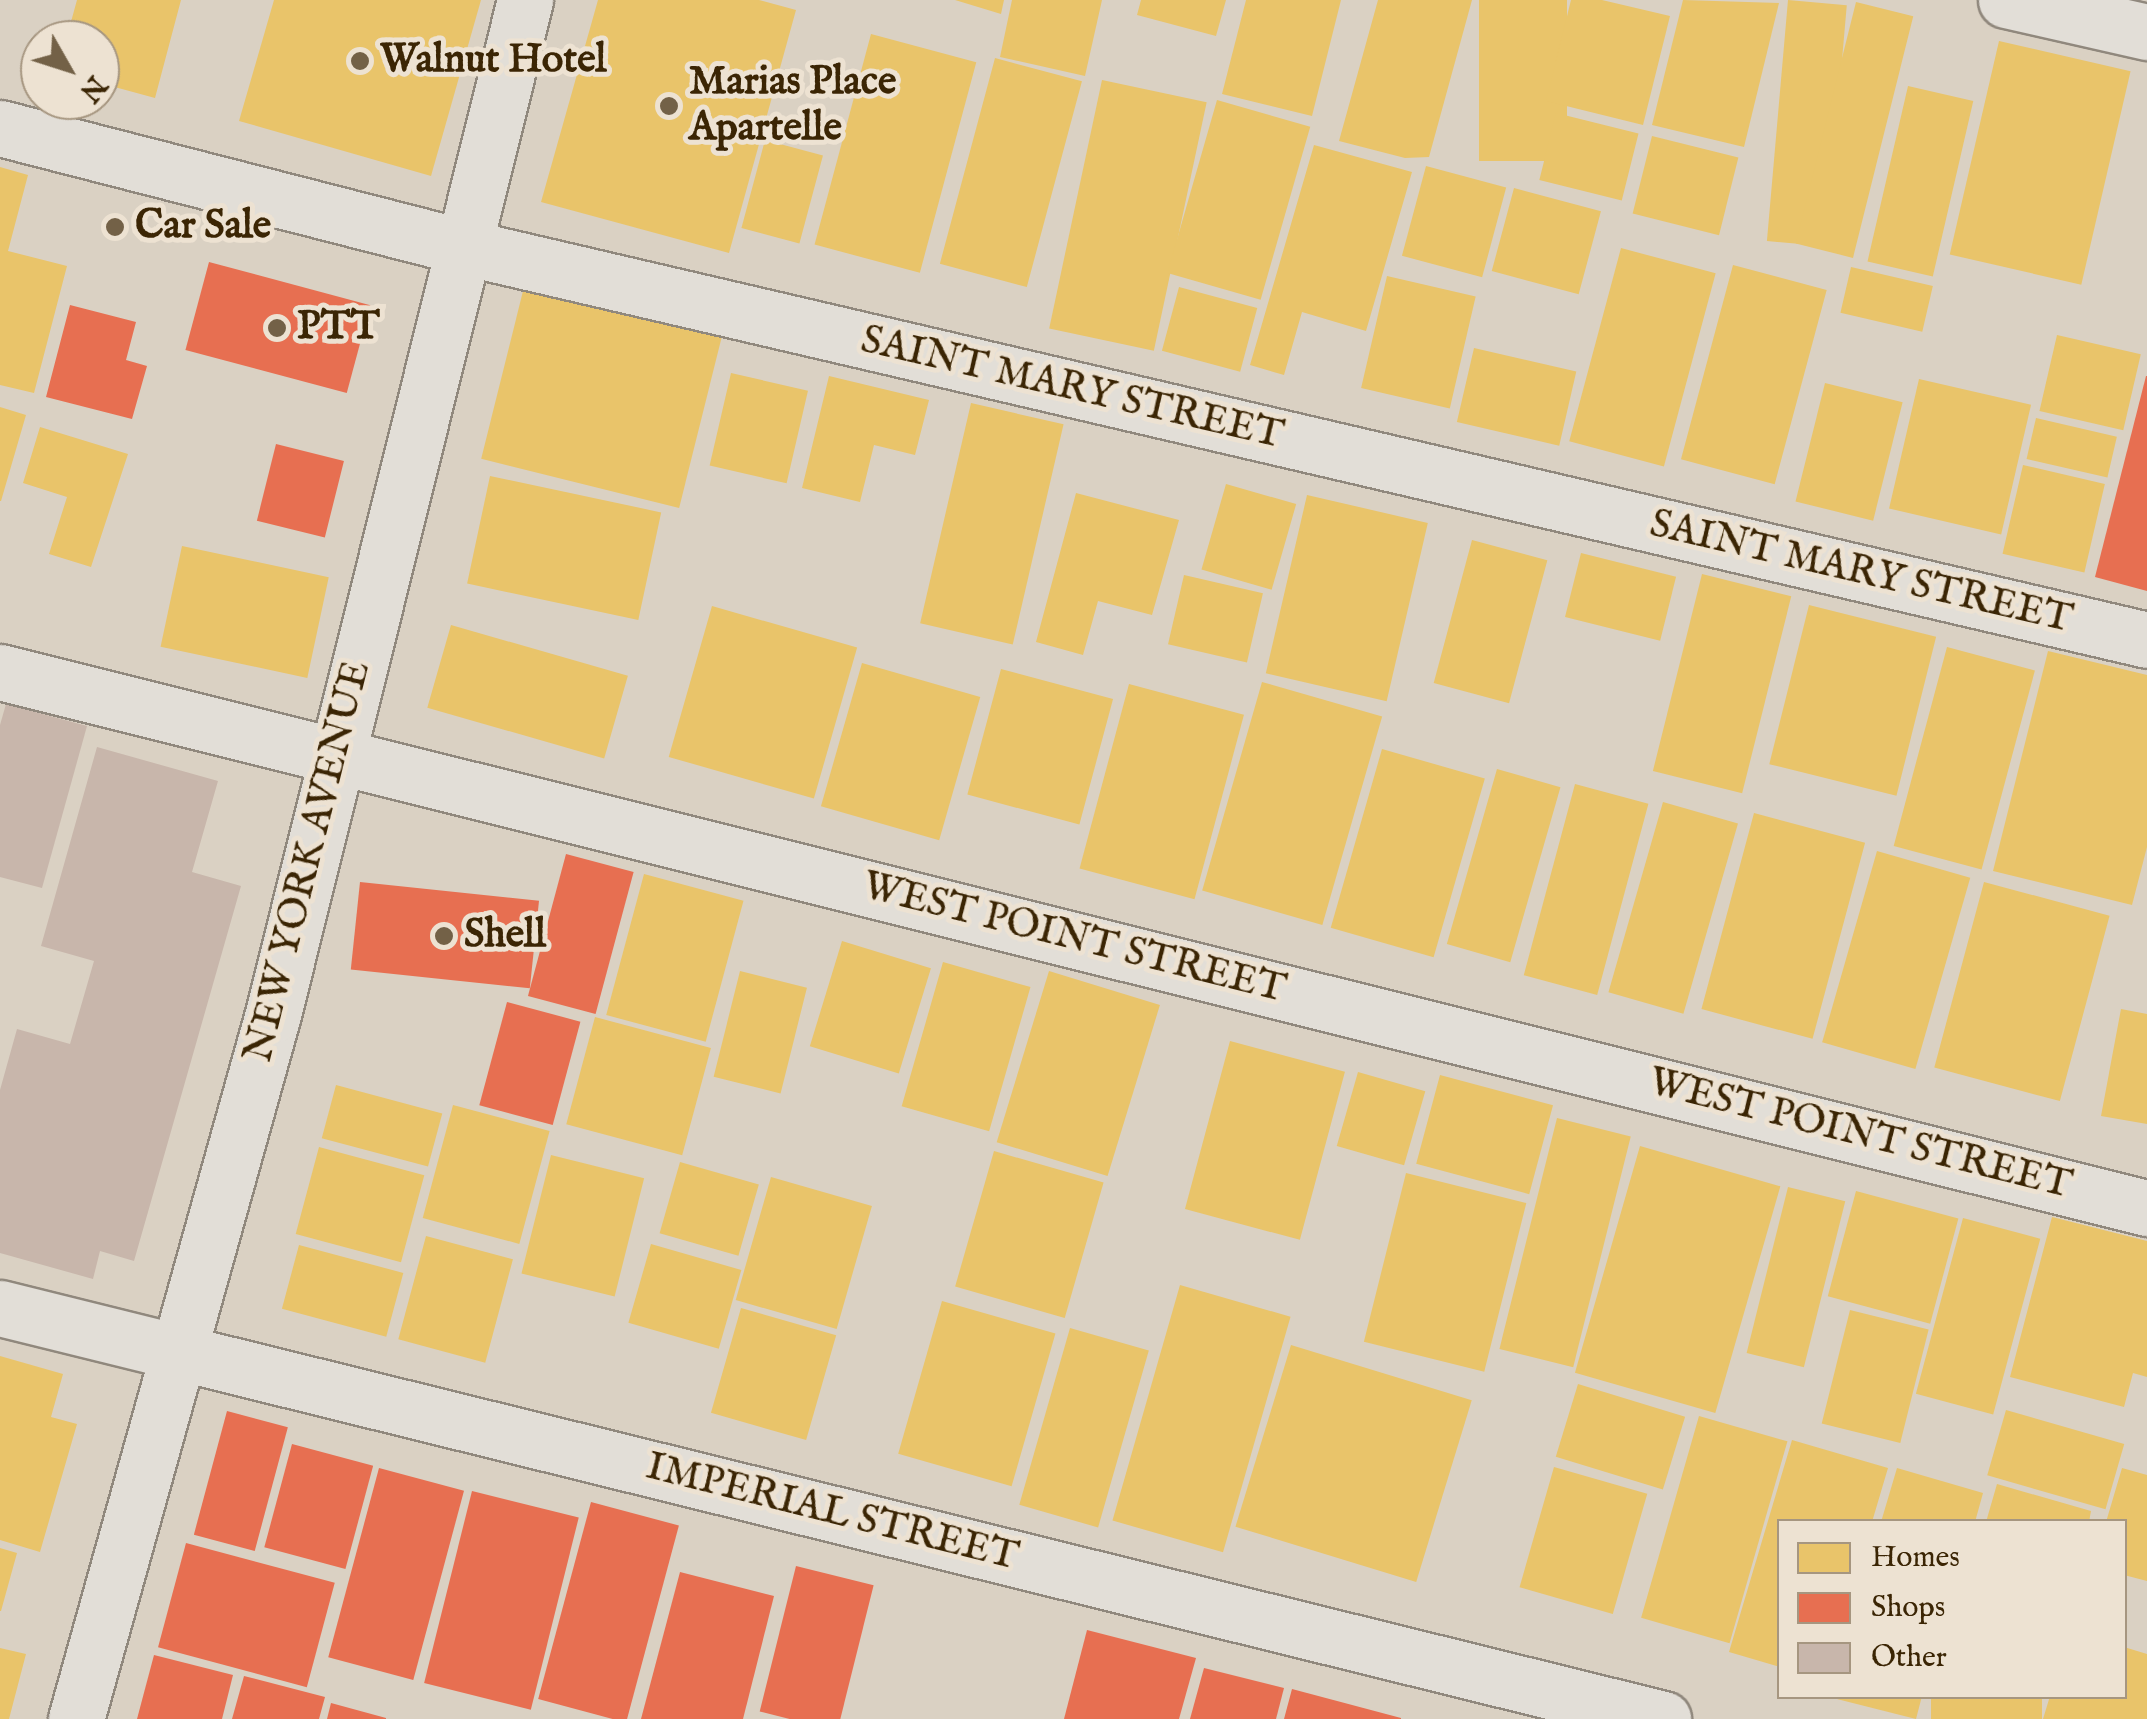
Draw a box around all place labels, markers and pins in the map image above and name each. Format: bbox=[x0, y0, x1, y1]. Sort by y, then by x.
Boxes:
place label: Walnut Hotel bbox=[380, 37, 606, 85]
marker: Walnut Hotel bbox=[349, 50, 371, 72]
place label: Marias Place Apartelle bbox=[689, 59, 896, 153]
marker: Marias Place Apartelle bbox=[658, 95, 680, 117]
place label: Car Sale bbox=[135, 203, 271, 251]
marker: Car Sale bbox=[104, 216, 126, 238]
place label: PTT bbox=[297, 304, 380, 352]
marker: PTT bbox=[266, 317, 288, 339]
place label: Shell bbox=[464, 912, 546, 960]
marker: Shell bbox=[433, 925, 455, 947]

